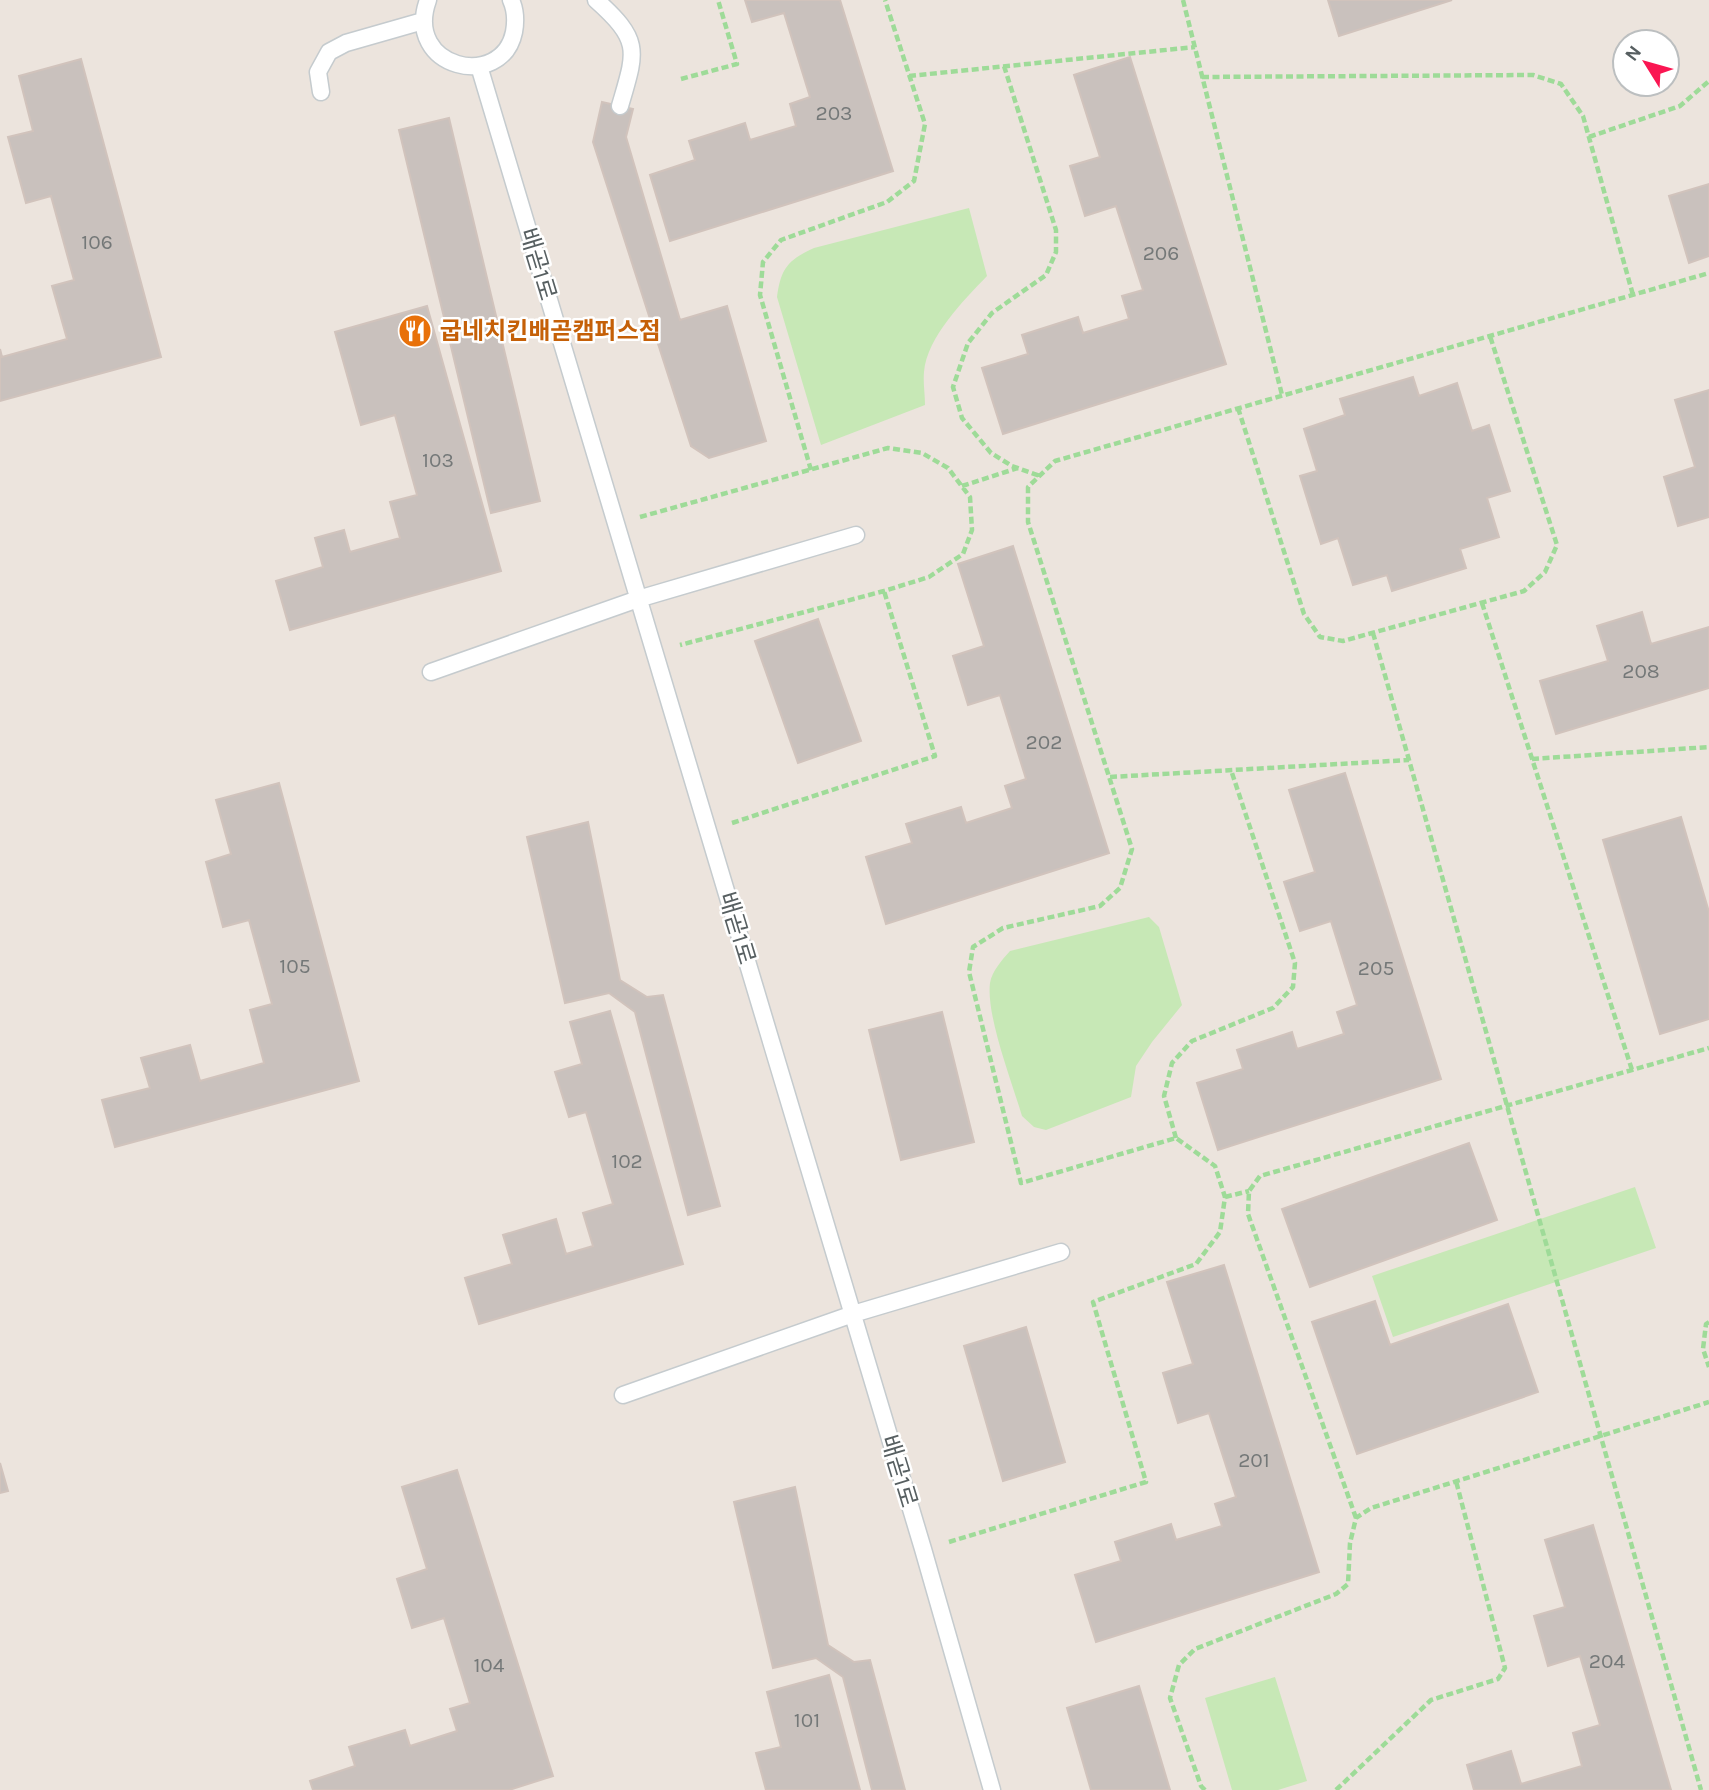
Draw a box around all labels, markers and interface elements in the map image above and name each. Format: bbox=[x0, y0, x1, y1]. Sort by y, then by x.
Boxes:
north arrow bbox=[1611, 28, 1681, 98]
text: N bbox=[1620, 41, 1646, 65]
house number: 203 bbox=[815, 101, 853, 125]
street label: 배곧1로 bbox=[514, 224, 562, 304]
house number: 106 bbox=[81, 230, 113, 254]
house number: 206 bbox=[1143, 241, 1179, 265]
restaurant icon: 굽네치킨배곧캠퍼스점 bbox=[396, 312, 434, 350]
place label: 굽네치킨배곧캠퍼스점 bbox=[440, 317, 661, 345]
house number: 103 bbox=[422, 448, 454, 472]
house number: 208 bbox=[1622, 659, 1660, 683]
house number: 202 bbox=[1026, 730, 1062, 754]
street label: 배곧1로 bbox=[713, 888, 761, 968]
house number: 105 bbox=[279, 954, 311, 978]
house number: 205 bbox=[1358, 956, 1394, 980]
house number: 102 bbox=[611, 1149, 643, 1173]
street label: 배곧1로 bbox=[875, 1431, 923, 1511]
house number: 201 bbox=[1238, 1448, 1270, 1472]
house number: 204 bbox=[1589, 1649, 1625, 1673]
house number: 104 bbox=[473, 1653, 505, 1677]
house number: 101 bbox=[794, 1708, 820, 1732]

